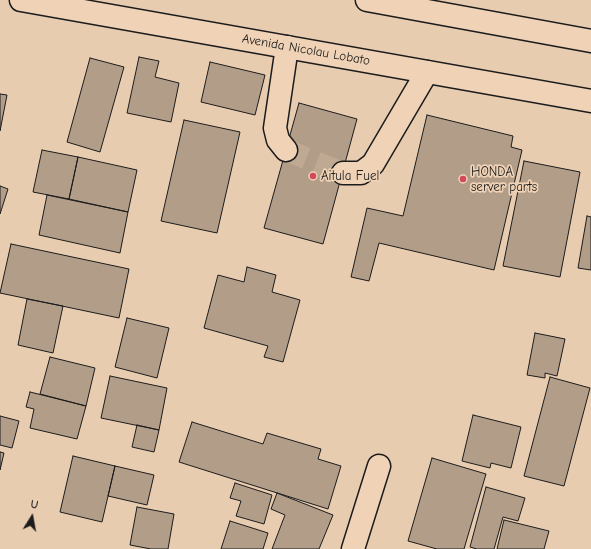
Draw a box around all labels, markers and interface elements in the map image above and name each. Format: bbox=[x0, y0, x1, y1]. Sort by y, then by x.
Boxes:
street label: Avenida Nicolau Lobato bbox=[241, 31, 371, 69]
place label: HONDA server parts bbox=[471, 164, 537, 195]
place label: Aitula Fuel bbox=[321, 168, 379, 184]
marker: Aitula Fuel bbox=[308, 171, 318, 181]
marker: HONDA server parts bbox=[458, 174, 468, 184]
north arrow bbox=[12, 497, 52, 537]
text: U bbox=[30, 498, 39, 512]

